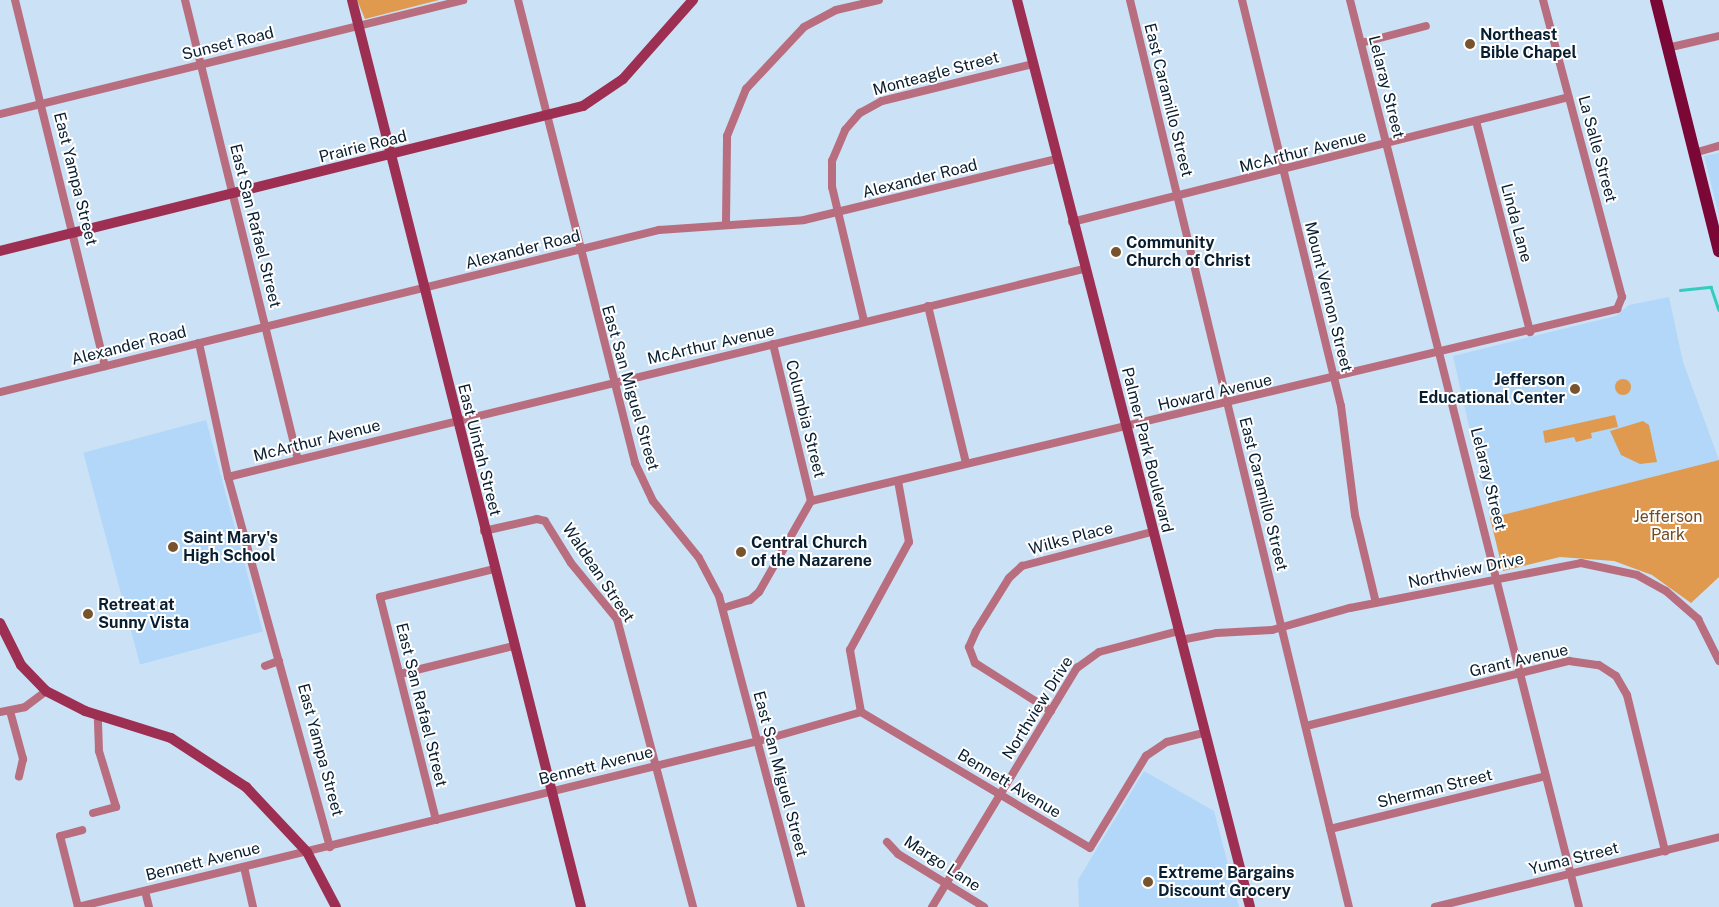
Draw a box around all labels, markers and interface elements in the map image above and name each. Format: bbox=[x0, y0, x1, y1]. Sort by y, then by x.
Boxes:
street label: East Caramillo Street bbox=[1140, 21, 1196, 179]
street label: Sunset Road bbox=[180, 23, 276, 65]
place label: Northeast Bible Chapel bbox=[1480, 25, 1577, 63]
street label: Lelaray Street bbox=[1364, 34, 1408, 140]
marker: Northeast Bible Chapel bbox=[1464, 38, 1476, 50]
street label: Monteagle Street bbox=[871, 48, 1001, 100]
street label: La Salle Street bbox=[1573, 93, 1621, 205]
street label: East Yampa Street bbox=[49, 110, 101, 248]
street label: Prairie Road bbox=[317, 127, 409, 167]
street label: McArthur Avenue bbox=[1238, 127, 1368, 177]
street label: East San Rafael Street bbox=[225, 142, 285, 310]
street label: Alexander Road bbox=[861, 155, 979, 203]
street label: Linda Lane bbox=[1496, 181, 1536, 265]
street label: Mount Vernon Street bbox=[1300, 219, 1356, 375]
street label: Alexander Road bbox=[464, 226, 582, 274]
place label: Community Church of Christ bbox=[1126, 233, 1251, 271]
marker: Community Church of Christ bbox=[1110, 246, 1122, 258]
street label: East San Miguel Street bbox=[597, 303, 663, 473]
street label: McArthur Avenue bbox=[645, 321, 777, 369]
street label: Alexander Road bbox=[70, 322, 188, 370]
street label: Columbia Street bbox=[781, 358, 829, 480]
street label: Palmer Park Boulevard bbox=[1117, 365, 1177, 535]
place label: Jefferson Educational Center bbox=[1419, 370, 1565, 408]
street label: Howard Avenue bbox=[1156, 371, 1274, 415]
street label: East Uintah Street bbox=[453, 382, 505, 518]
marker: Jefferson Educational Center bbox=[1569, 383, 1581, 395]
street label: East Caramillo Street bbox=[1235, 415, 1291, 573]
street label: McArthur Avenue bbox=[252, 416, 382, 466]
street label: Lelaray Street bbox=[1466, 426, 1510, 532]
park label: Jefferson Park bbox=[1634, 507, 1702, 545]
street label: Wilks Place bbox=[1027, 519, 1115, 559]
street label: Waldean Street bbox=[558, 520, 638, 626]
place label: Saint Mary's High School bbox=[183, 528, 278, 566]
place label: Central Church of the Nazarene bbox=[751, 533, 872, 571]
marker: Saint Mary's High School bbox=[167, 541, 179, 553]
marker: Central Church of the Nazarene bbox=[735, 546, 747, 558]
street label: Northview Drive bbox=[1406, 549, 1526, 593]
place label: Retreat at Sunny Vista bbox=[98, 595, 190, 633]
marker: Retreat at Sunny Vista bbox=[82, 608, 94, 620]
street label: East San Rafael Street bbox=[391, 621, 451, 789]
street label: Grant Avenue bbox=[1468, 640, 1570, 682]
street label: Northview Drive bbox=[999, 653, 1077, 763]
street label: East Yampa Street bbox=[293, 681, 347, 819]
street label: East San Miguel Street bbox=[749, 689, 811, 859]
street label: Bennett Avenue bbox=[537, 742, 655, 790]
street label: Bennett Avenue bbox=[954, 746, 1064, 822]
street label: Sherman Street bbox=[1376, 765, 1494, 813]
street label: Margo Lane bbox=[900, 832, 984, 896]
street label: Bennett Avenue bbox=[144, 838, 262, 886]
street label: Yuma Street bbox=[1527, 839, 1621, 879]
place label: Extreme Bargains Discount Grocery bbox=[1158, 863, 1294, 901]
marker: Extreme Bargains Discount Grocery bbox=[1142, 876, 1154, 888]

